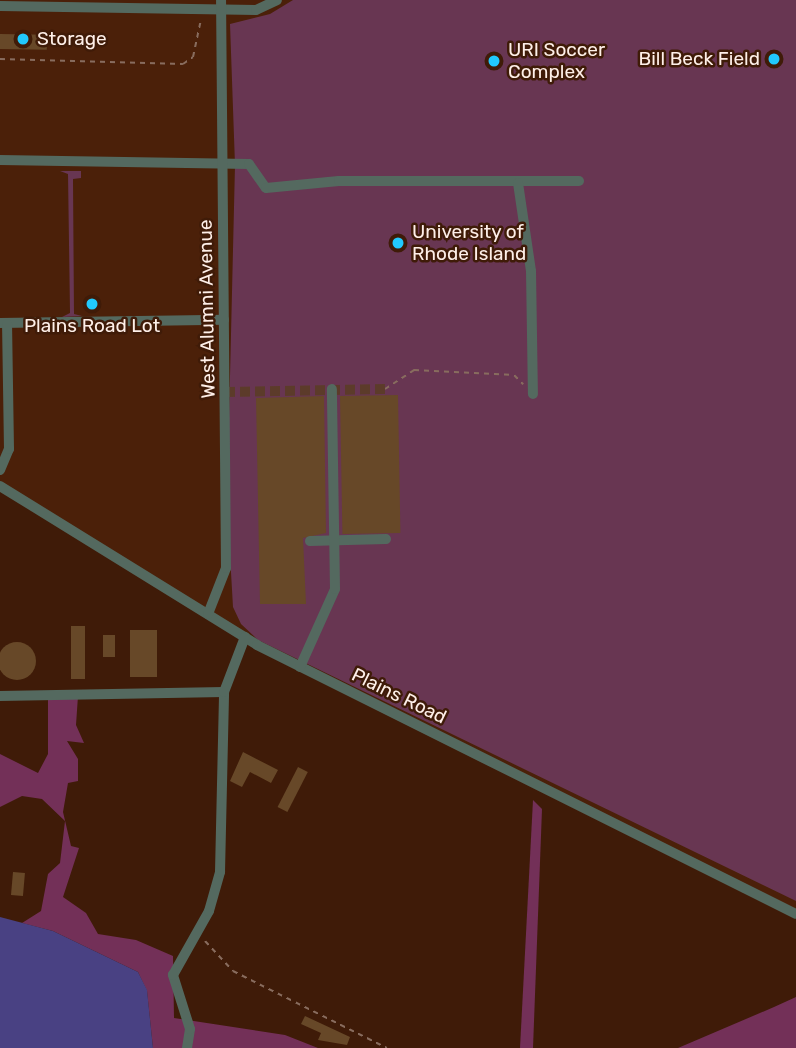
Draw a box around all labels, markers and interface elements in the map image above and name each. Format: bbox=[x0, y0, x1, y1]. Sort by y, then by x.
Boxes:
place label: Storage bbox=[37, 28, 107, 50]
marker: Storage bbox=[15, 31, 31, 47]
place label: URI Soccer Complex bbox=[508, 39, 605, 83]
place label: Bill Beck Field bbox=[638, 48, 760, 70]
marker: Bill Beck Field bbox=[766, 51, 782, 67]
marker: URI Soccer Complex bbox=[486, 53, 502, 69]
street label: West Alumni Avenue bbox=[194, 219, 220, 399]
place label: University of Rhode Island bbox=[412, 221, 526, 265]
marker: University of Rhode Island bbox=[390, 235, 406, 251]
marker: Plains Road Lot bbox=[84, 296, 100, 312]
place label: Plains Road Lot bbox=[24, 315, 160, 337]
street label: Plains Road bbox=[348, 663, 450, 729]

